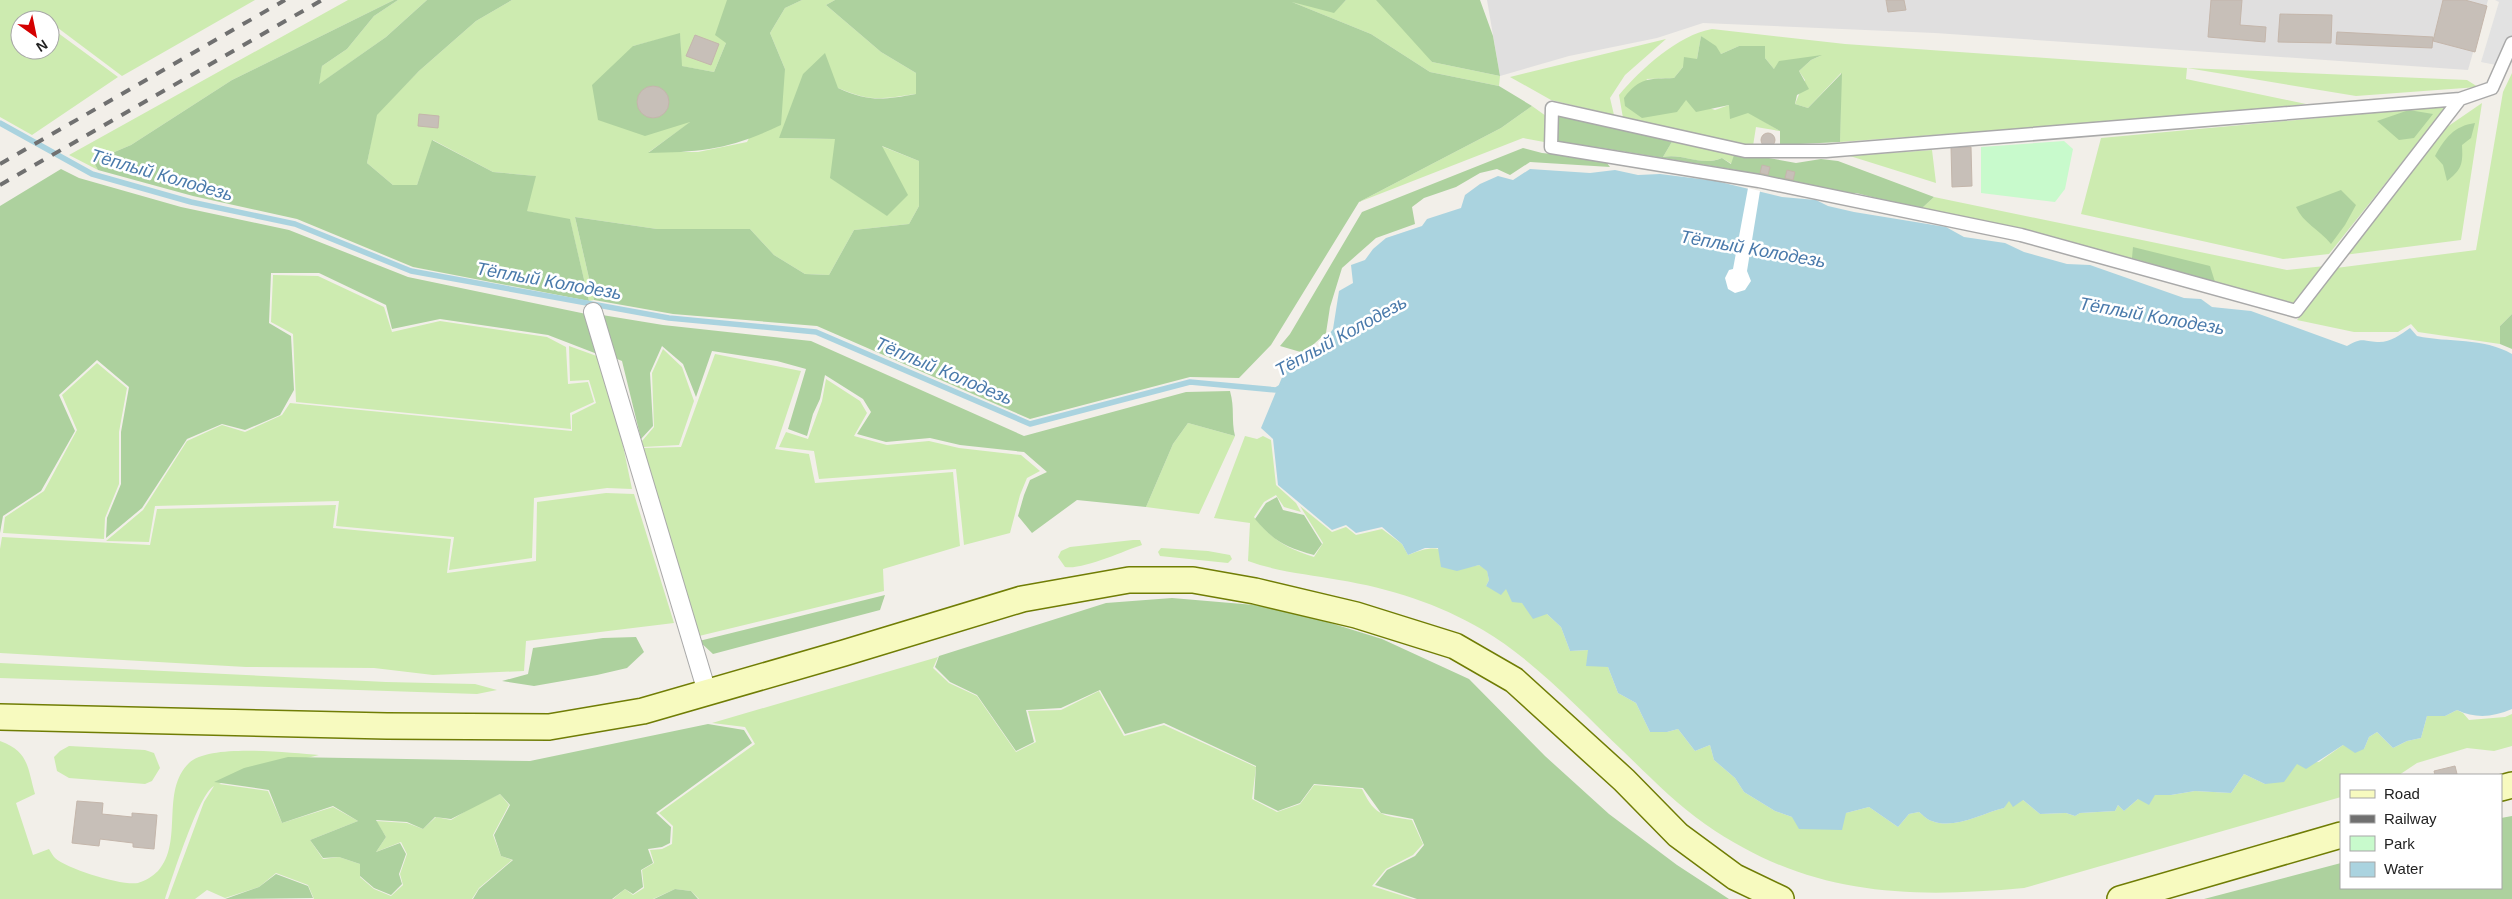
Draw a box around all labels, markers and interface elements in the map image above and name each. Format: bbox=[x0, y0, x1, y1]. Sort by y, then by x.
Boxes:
north arrow bbox=[10, 10, 60, 60]
text: N bbox=[33, 36, 51, 55]
water label: Тёплый Колодезь bbox=[88, 145, 236, 205]
water label: Тёплый Колодезь bbox=[1679, 226, 1827, 272]
water label: Тёплый Колодезь bbox=[475, 258, 623, 304]
water label: Тёплый Колодезь bbox=[1272, 292, 1410, 380]
water label: Тёплый Колодезь bbox=[2078, 293, 2226, 339]
water label: Тёплый Колодезь bbox=[872, 333, 1016, 409]
legend bbox=[2340, 774, 2502, 889]
text: Road bbox=[2384, 785, 2420, 802]
text: Railway bbox=[2384, 810, 2437, 827]
text: Park bbox=[2384, 835, 2415, 852]
text: Water bbox=[2384, 860, 2423, 877]

